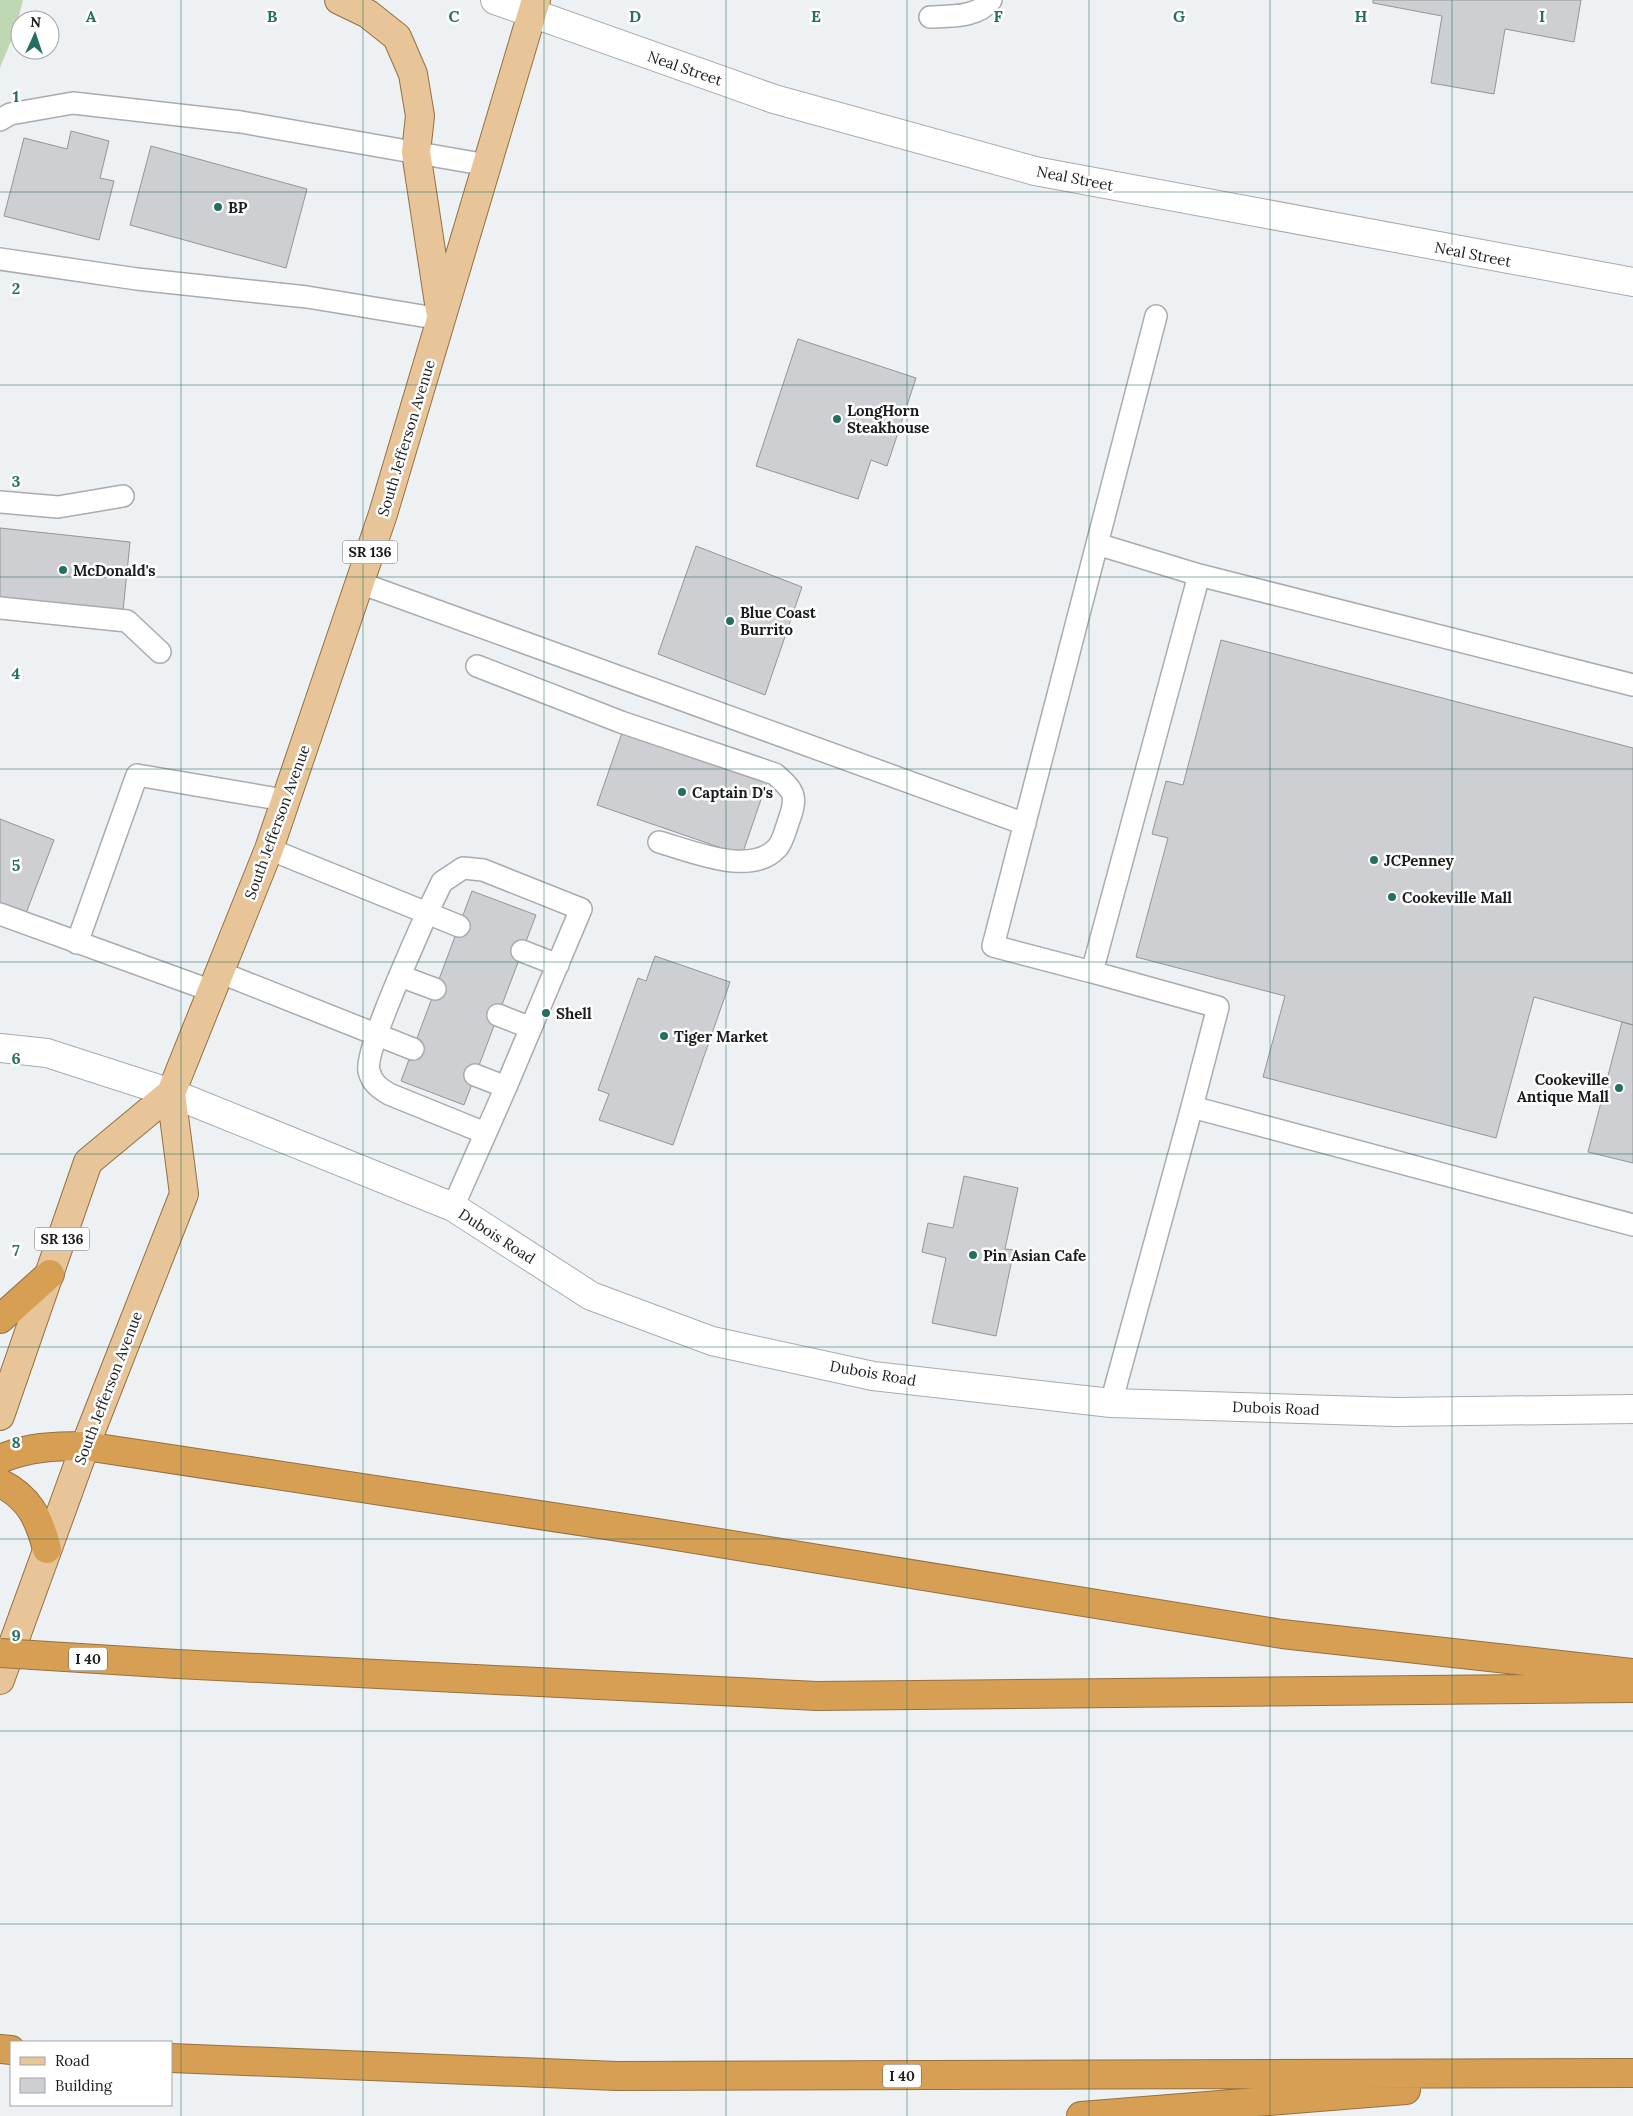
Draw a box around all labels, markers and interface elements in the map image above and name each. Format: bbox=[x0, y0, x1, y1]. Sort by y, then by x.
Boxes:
text: A bbox=[86, 6, 97, 26]
text: B bbox=[267, 6, 278, 26]
text: C bbox=[448, 6, 460, 26]
text: D bbox=[629, 6, 641, 26]
text: E bbox=[811, 6, 821, 26]
text: F bbox=[993, 6, 1003, 26]
text: G bbox=[1173, 6, 1185, 26]
text: H bbox=[1355, 6, 1368, 26]
text: I bbox=[1539, 6, 1545, 26]
north arrow bbox=[10, 10, 60, 60]
text: N bbox=[30, 13, 42, 31]
street label: Neal Street bbox=[645, 46, 725, 90]
text: 1 bbox=[13, 86, 19, 106]
street label: Neal Street bbox=[1035, 161, 1115, 195]
place label: BP bbox=[228, 198, 248, 217]
marker: BP bbox=[212, 201, 224, 213]
street label: Neal Street bbox=[1433, 237, 1513, 271]
text: 2 bbox=[12, 278, 20, 298]
street label: South Jefferson Avenue bbox=[373, 357, 439, 519]
place label: LongHorn Steakhouse bbox=[847, 401, 929, 437]
marker: LongHorn Steakhouse bbox=[831, 413, 843, 425]
text: 3 bbox=[12, 471, 21, 491]
road number: SR 136 bbox=[342, 540, 398, 564]
place label: McDonald's bbox=[73, 561, 156, 580]
marker: McDonald's bbox=[57, 564, 69, 576]
place label: Blue Coast Burrito bbox=[740, 603, 817, 639]
marker: Blue Coast Burrito bbox=[724, 615, 736, 627]
text: 4 bbox=[12, 663, 21, 683]
street label: South Jefferson Avenue bbox=[240, 742, 314, 902]
place label: Captain D's bbox=[692, 783, 773, 802]
marker: Captain D's bbox=[676, 786, 688, 798]
place label: JCPenney bbox=[1384, 851, 1455, 870]
marker: JCPenney bbox=[1368, 854, 1380, 866]
text: 5 bbox=[12, 855, 21, 875]
place label: Cookeville Mall bbox=[1402, 888, 1512, 907]
marker: Cookeville Mall bbox=[1386, 891, 1398, 903]
place label: Shell bbox=[556, 1004, 592, 1023]
marker: Shell bbox=[540, 1007, 552, 1019]
place label: Tiger Market bbox=[674, 1027, 769, 1046]
marker: Tiger Market bbox=[658, 1030, 670, 1042]
text: 6 bbox=[11, 1048, 21, 1068]
place label: Cookeville Antique Mall bbox=[1517, 1070, 1609, 1106]
marker: Cookeville Antique Mall bbox=[1613, 1082, 1625, 1094]
street label: Dubois Road bbox=[455, 1204, 539, 1268]
road number: SR 136 bbox=[34, 1228, 90, 1250]
text: 7 bbox=[12, 1240, 20, 1260]
place label: Pin Asian Cafe bbox=[983, 1246, 1086, 1265]
marker: Pin Asian Cafe bbox=[967, 1249, 979, 1261]
street label: South Jefferson Avenue bbox=[70, 1309, 146, 1467]
street label: Dubois Road bbox=[828, 1356, 918, 1390]
street label: Dubois Road bbox=[1232, 1397, 1320, 1419]
text: 8 bbox=[11, 1432, 21, 1452]
text: 9 bbox=[11, 1625, 21, 1645]
road number: I 40 bbox=[69, 1648, 107, 1670]
legend bbox=[10, 2041, 172, 2106]
text: Road bbox=[55, 2051, 90, 2070]
road number: I 40 bbox=[883, 2064, 921, 2088]
text: Building bbox=[55, 2076, 113, 2095]

